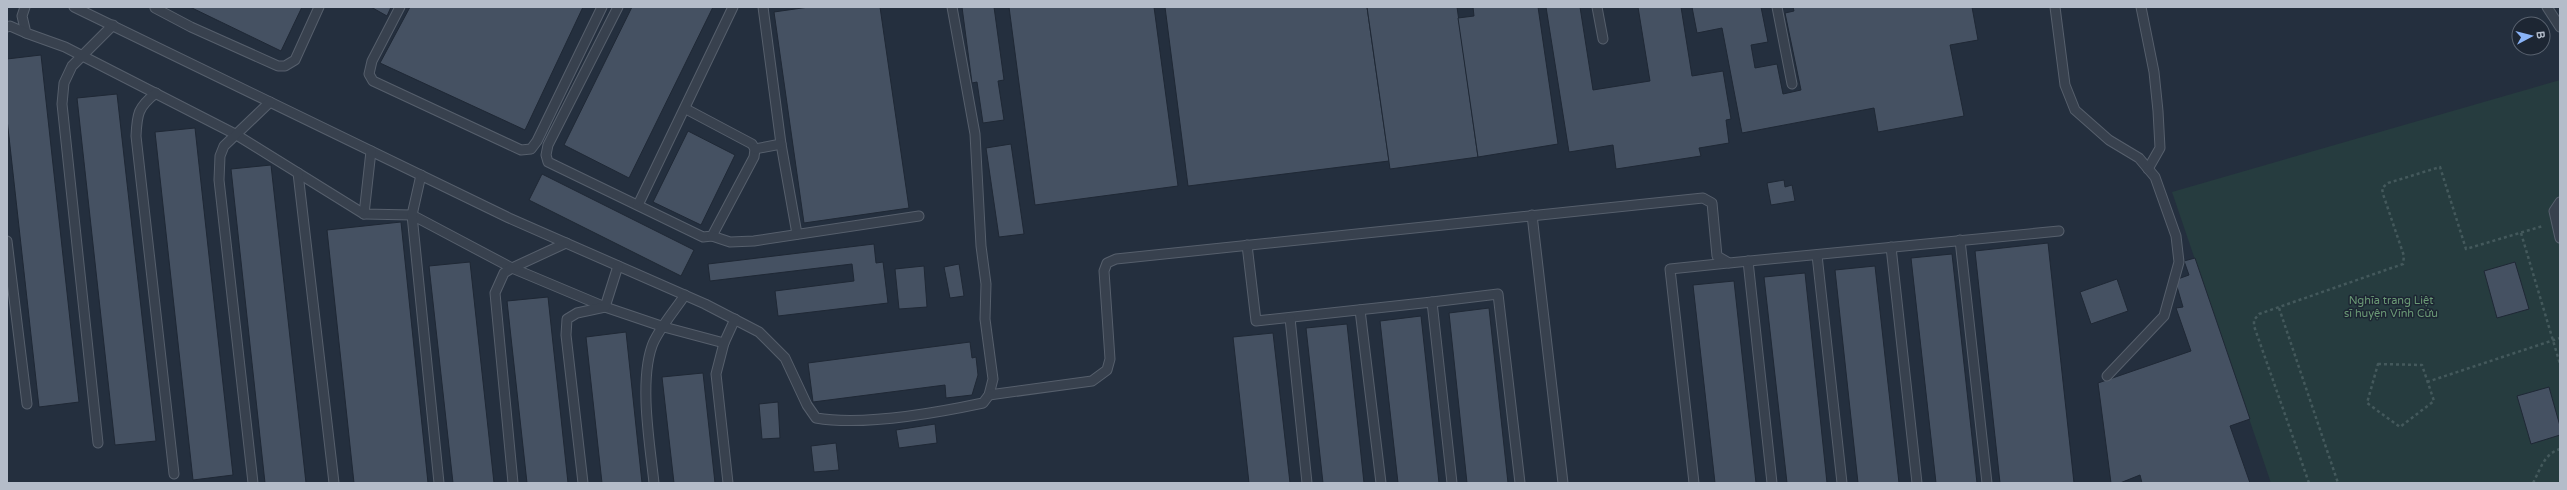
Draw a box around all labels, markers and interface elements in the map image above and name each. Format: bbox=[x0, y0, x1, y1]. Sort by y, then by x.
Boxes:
north arrow bbox=[2511, 16, 2551, 56]
text: B bbox=[2534, 30, 2547, 40]
park label: Nghĩa trang Liệt sĩ huyện Vĩnh Cửu bbox=[2344, 294, 2438, 320]

